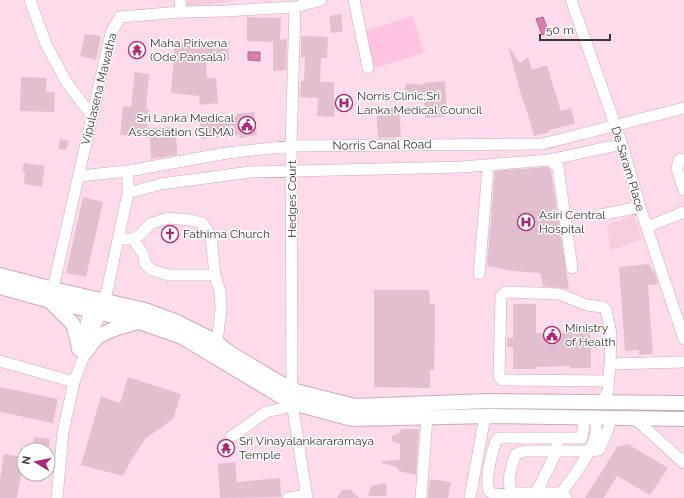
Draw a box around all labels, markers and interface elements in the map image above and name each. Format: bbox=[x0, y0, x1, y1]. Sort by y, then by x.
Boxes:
scale bar bbox=[540, 16, 610, 42]
text: 50 m bbox=[546, 23, 574, 37]
street label: Vipulasena Mawatha bbox=[78, 32, 120, 146]
place label: Maha Pirivena (Ode Pansala) bbox=[150, 36, 227, 64]
temple icon: Maha Pirivena (Ode Pansala) bbox=[127, 40, 147, 60]
place label: Norris Clinic;Sri Lanka Medical Council bbox=[357, 89, 483, 117]
hospital icon: Norris Clinic;Sri Lanka Medical Council bbox=[334, 93, 354, 113]
place label: Sri Lanka Medical Association (SLMA) bbox=[128, 111, 235, 139]
public building icon: Sri Lanka Medical Association (SLMA) bbox=[237, 115, 257, 135]
street label: De Saram Place bbox=[608, 125, 648, 213]
street label: Norris Canal Road bbox=[332, 137, 432, 153]
street label: Hedges Court bbox=[285, 160, 299, 238]
place label: Asiri Central Hospital bbox=[539, 208, 606, 236]
hospital icon: Asiri Central Hospital bbox=[516, 212, 536, 232]
church icon: Fathima Church bbox=[160, 224, 180, 244]
place label: Fathima Church bbox=[183, 227, 270, 241]
place label: Ministry of Health bbox=[565, 321, 615, 349]
public building icon: Ministry of Health bbox=[542, 325, 562, 345]
place label: Sri Vinayalankararamaya Temple bbox=[239, 434, 374, 462]
temple icon: Sri Vinayalankararamaya Temple bbox=[216, 438, 236, 458]
north arrow bbox=[16, 442, 56, 482]
text: N bbox=[20, 455, 34, 466]

